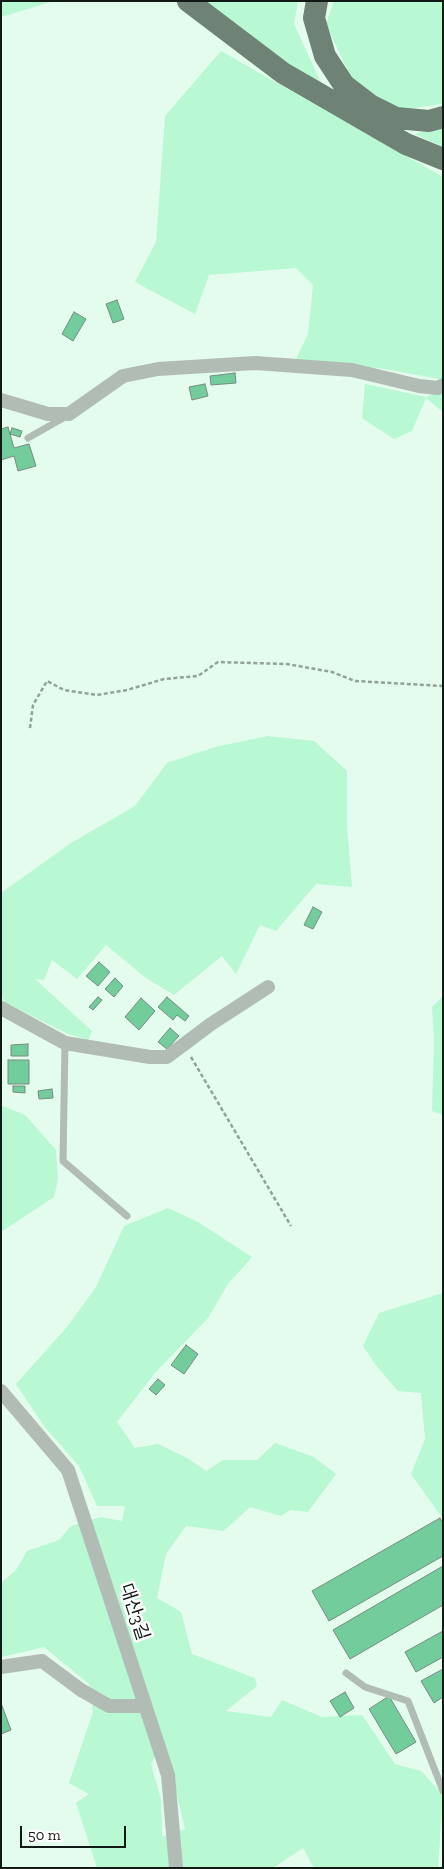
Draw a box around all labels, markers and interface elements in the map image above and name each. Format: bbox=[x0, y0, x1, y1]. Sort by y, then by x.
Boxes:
street label: 대산3길 bbox=[115, 1581, 153, 1643]
scale bar bbox=[22, 1816, 129, 1848]
text: 50 m bbox=[28, 1826, 61, 1844]

